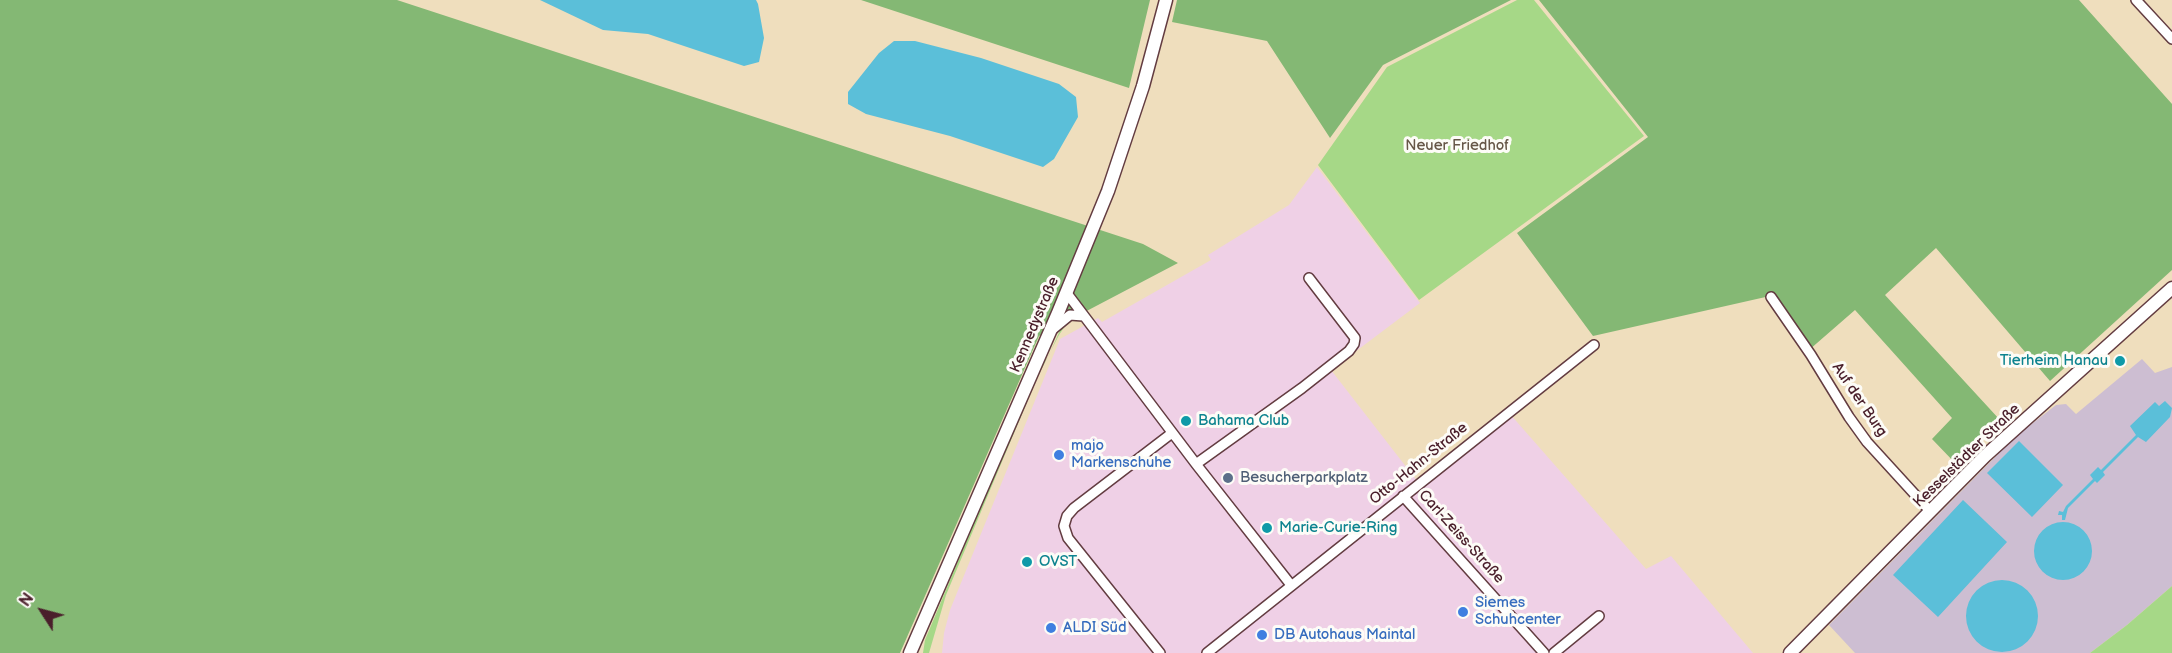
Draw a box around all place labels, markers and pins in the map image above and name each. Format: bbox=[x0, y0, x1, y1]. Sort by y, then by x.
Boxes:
place label: Tierheim Hanau bbox=[2000, 352, 2108, 370]
marker: Tierheim Hanau bbox=[2113, 354, 2127, 368]
place label: Bahama Club bbox=[1198, 412, 1289, 430]
marker: Bahama Club bbox=[1179, 414, 1193, 428]
place label: majo Markenschuhe bbox=[1071, 437, 1171, 472]
marker: majo Markenschuhe bbox=[1052, 448, 1066, 462]
place label: Besucherparkplatz bbox=[1240, 469, 1368, 487]
marker: Besucherparkplatz bbox=[1221, 471, 1235, 485]
place label: Marie-Curie-Ring bbox=[1279, 519, 1397, 537]
marker: Marie-Curie-Ring bbox=[1260, 521, 1274, 535]
place label: OVST bbox=[1039, 553, 1077, 571]
marker: OVST bbox=[1020, 555, 1034, 569]
place label: Siemes Schuhcenter bbox=[1475, 594, 1561, 629]
marker: Siemes Schuhcenter bbox=[1456, 605, 1470, 619]
place label: ALDI Süd bbox=[1063, 619, 1127, 637]
marker: ALDI Süd bbox=[1044, 621, 1058, 635]
place label: DB Autohaus Maintal bbox=[1274, 626, 1415, 644]
marker: DB Autohaus Maintal bbox=[1255, 628, 1269, 642]

